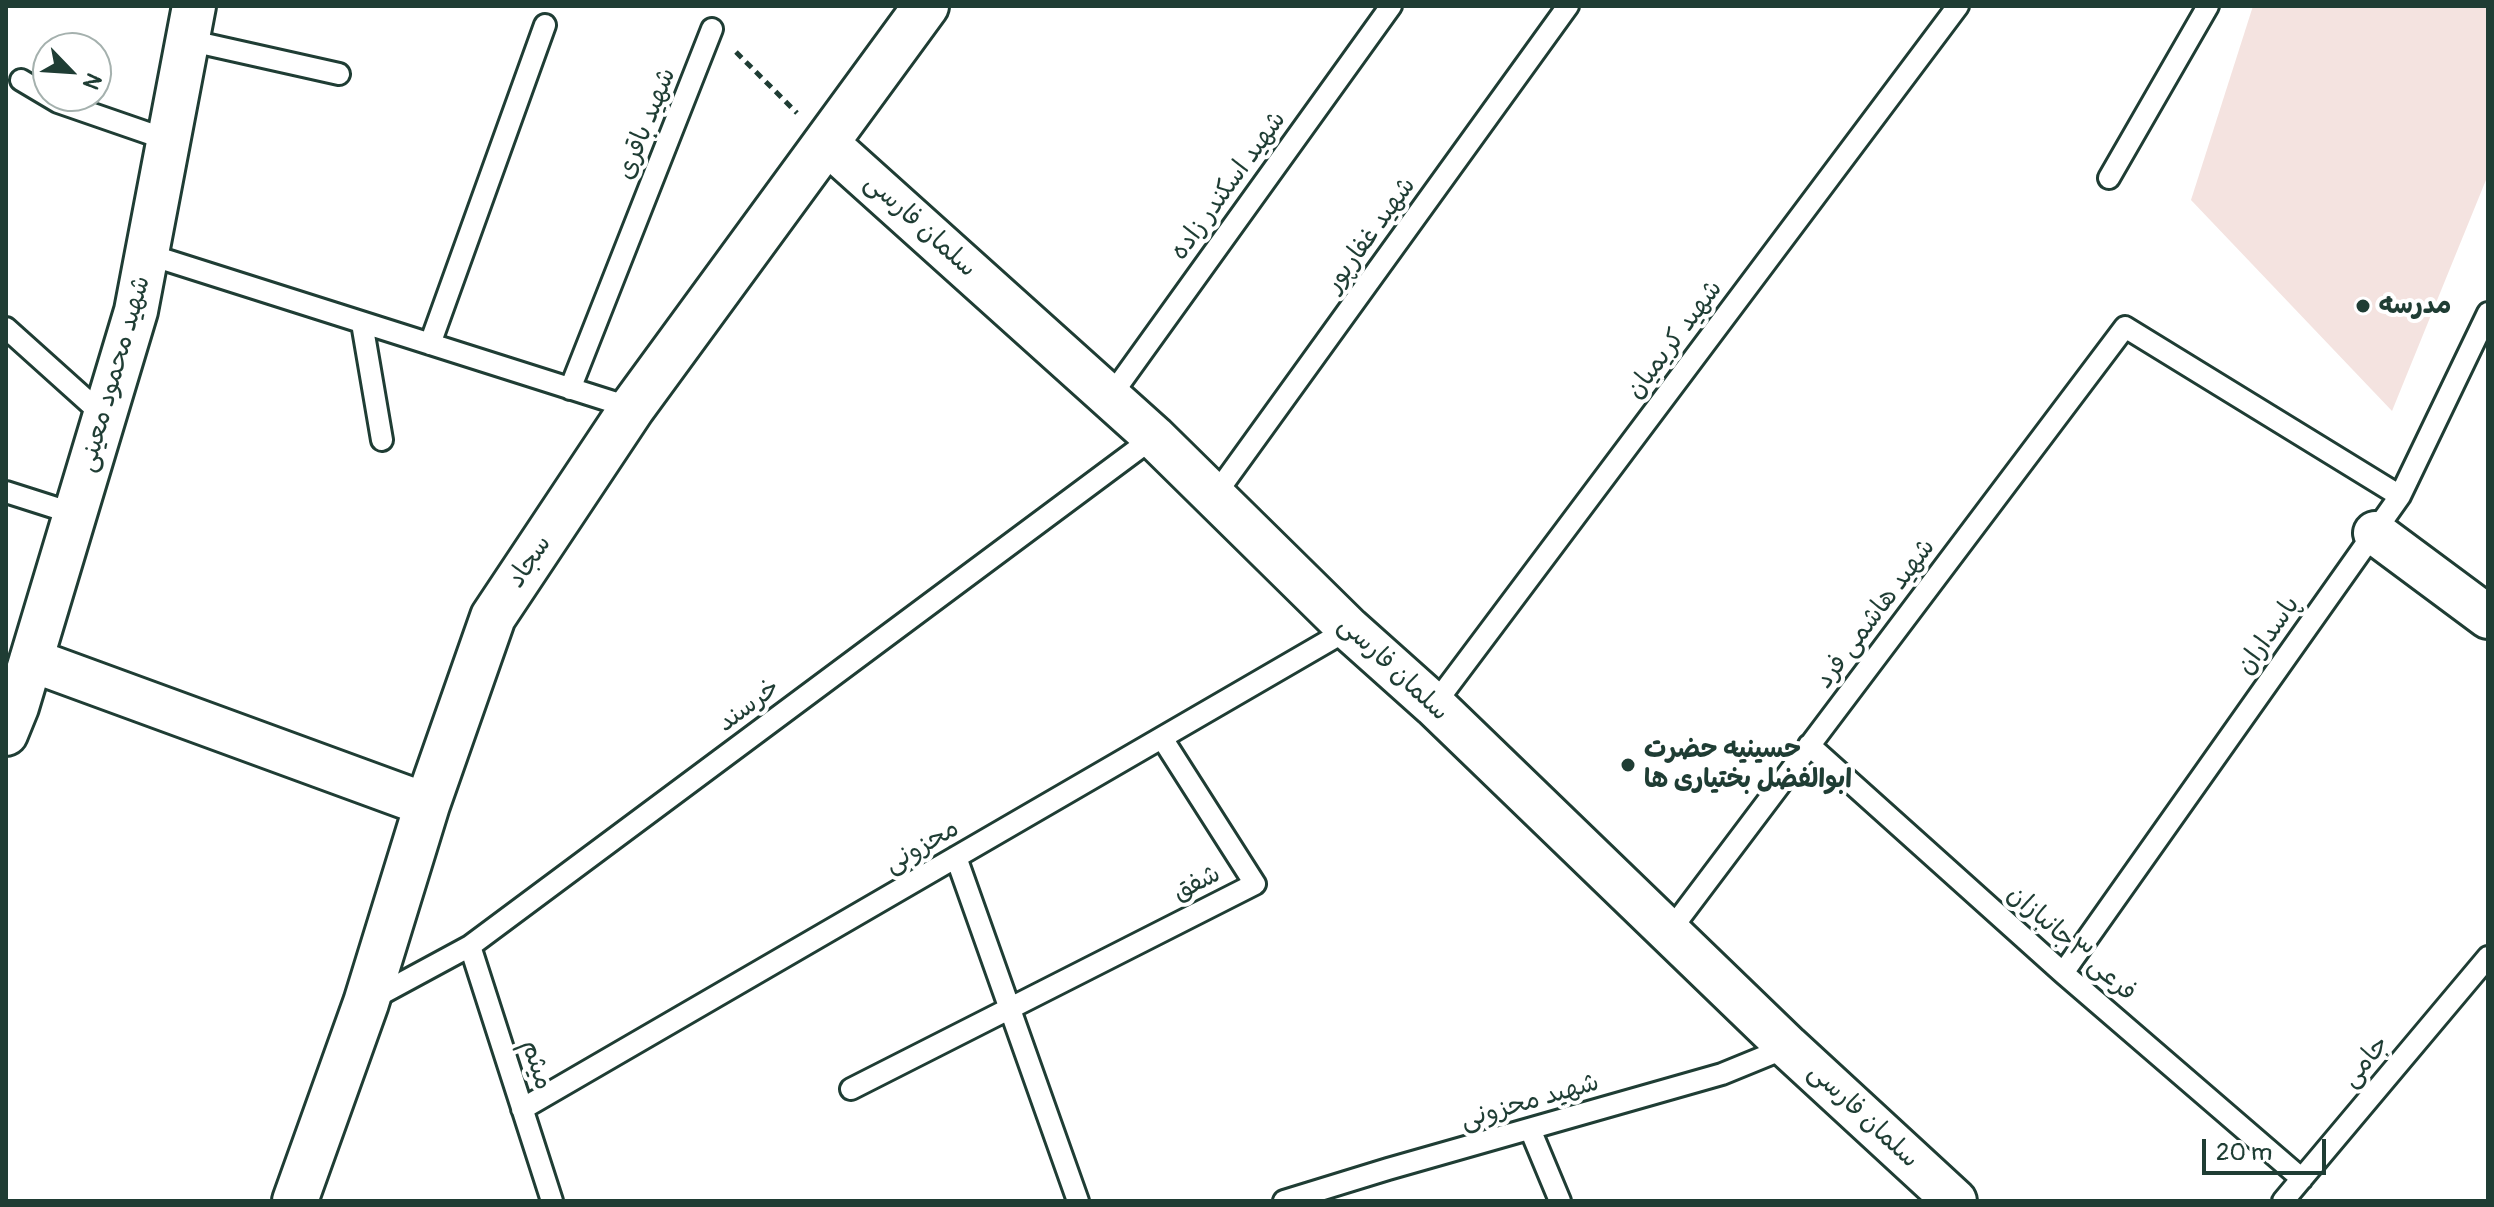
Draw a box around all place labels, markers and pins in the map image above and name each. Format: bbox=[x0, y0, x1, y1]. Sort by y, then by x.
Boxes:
place label: مدرسه bbox=[2379, 290, 2451, 322]
marker: مدرسه bbox=[2354, 297, 2372, 315]
place label: حسینیه حضرت ابوالفضل بختیاری ها bbox=[1644, 734, 1852, 796]
marker: حسینیه حضرت ابوالفضل بختیاری ها bbox=[1619, 756, 1637, 774]

